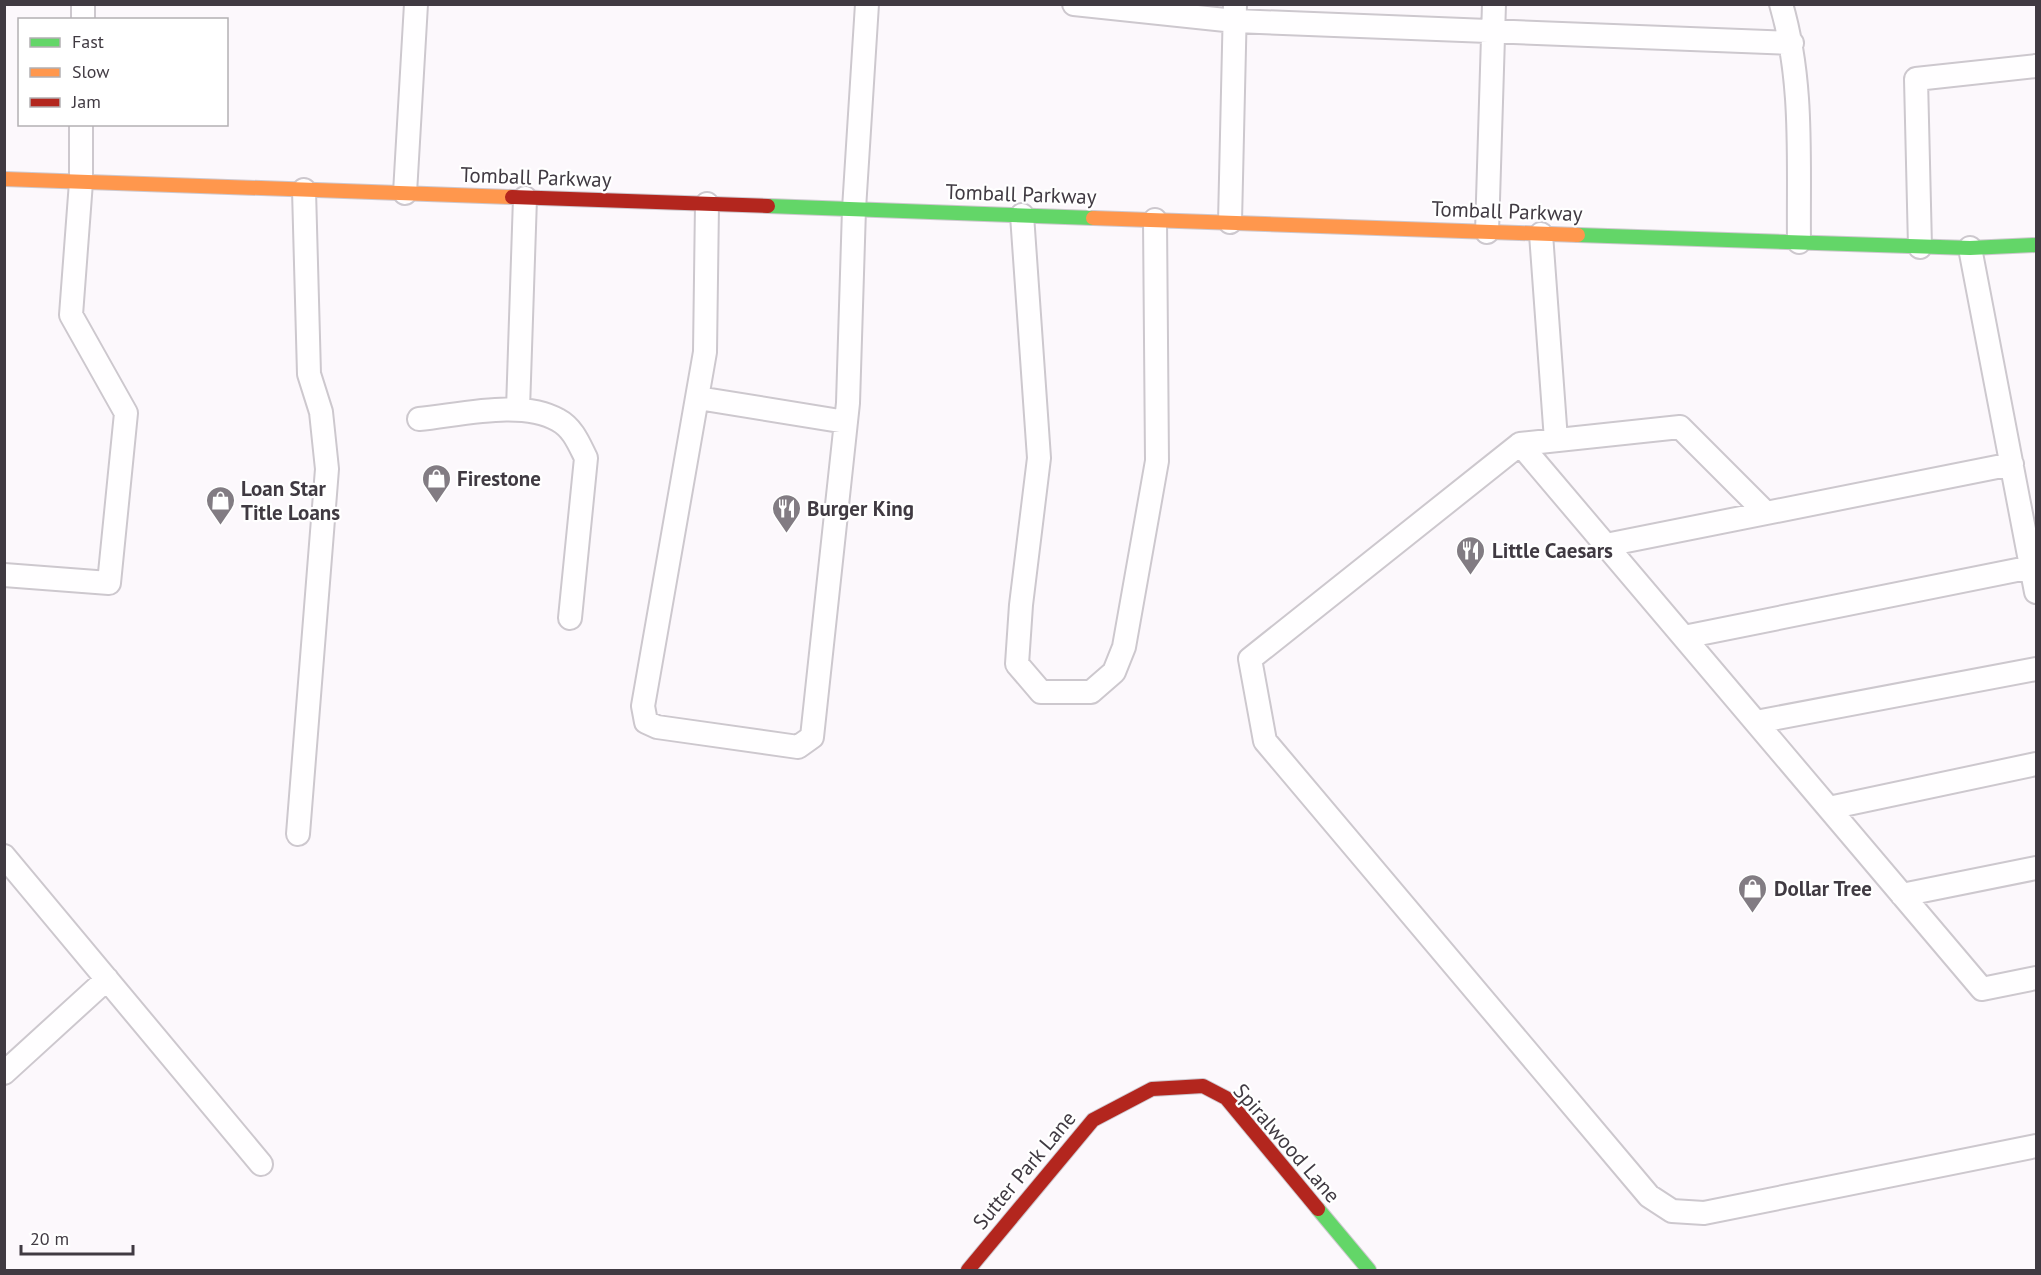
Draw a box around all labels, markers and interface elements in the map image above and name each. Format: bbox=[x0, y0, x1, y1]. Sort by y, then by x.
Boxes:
legend bbox=[18, 18, 228, 126]
text: Fast bbox=[72, 30, 104, 53]
text: Slow bbox=[72, 60, 110, 83]
text: Jam bbox=[71, 90, 101, 113]
street label: Tomball Parkway bbox=[460, 161, 612, 193]
street label: Tomball Parkway bbox=[945, 178, 1097, 210]
street label: Tomball Parkway bbox=[1431, 195, 1583, 227]
shop icon: Firestone bbox=[420, 462, 452, 504]
place label: Firestone bbox=[457, 465, 541, 492]
place label: Loan Star Title Loans bbox=[241, 475, 340, 526]
shop icon: Loan Star Title Loans bbox=[204, 484, 236, 526]
restaurant icon: Burger King bbox=[770, 492, 802, 534]
place label: Burger King bbox=[807, 495, 914, 522]
restaurant icon: Little Caesars bbox=[1455, 534, 1487, 576]
place label: Little Caesars bbox=[1492, 537, 1613, 564]
shop icon: Dollar Tree bbox=[1737, 872, 1769, 914]
place label: Dollar Tree bbox=[1774, 875, 1872, 902]
street label: Spiralwood Lane bbox=[1228, 1078, 1346, 1208]
street label: Sutter Park Lane bbox=[967, 1105, 1081, 1235]
scale bar bbox=[21, 1218, 134, 1256]
text: 20 m bbox=[30, 1227, 69, 1250]

